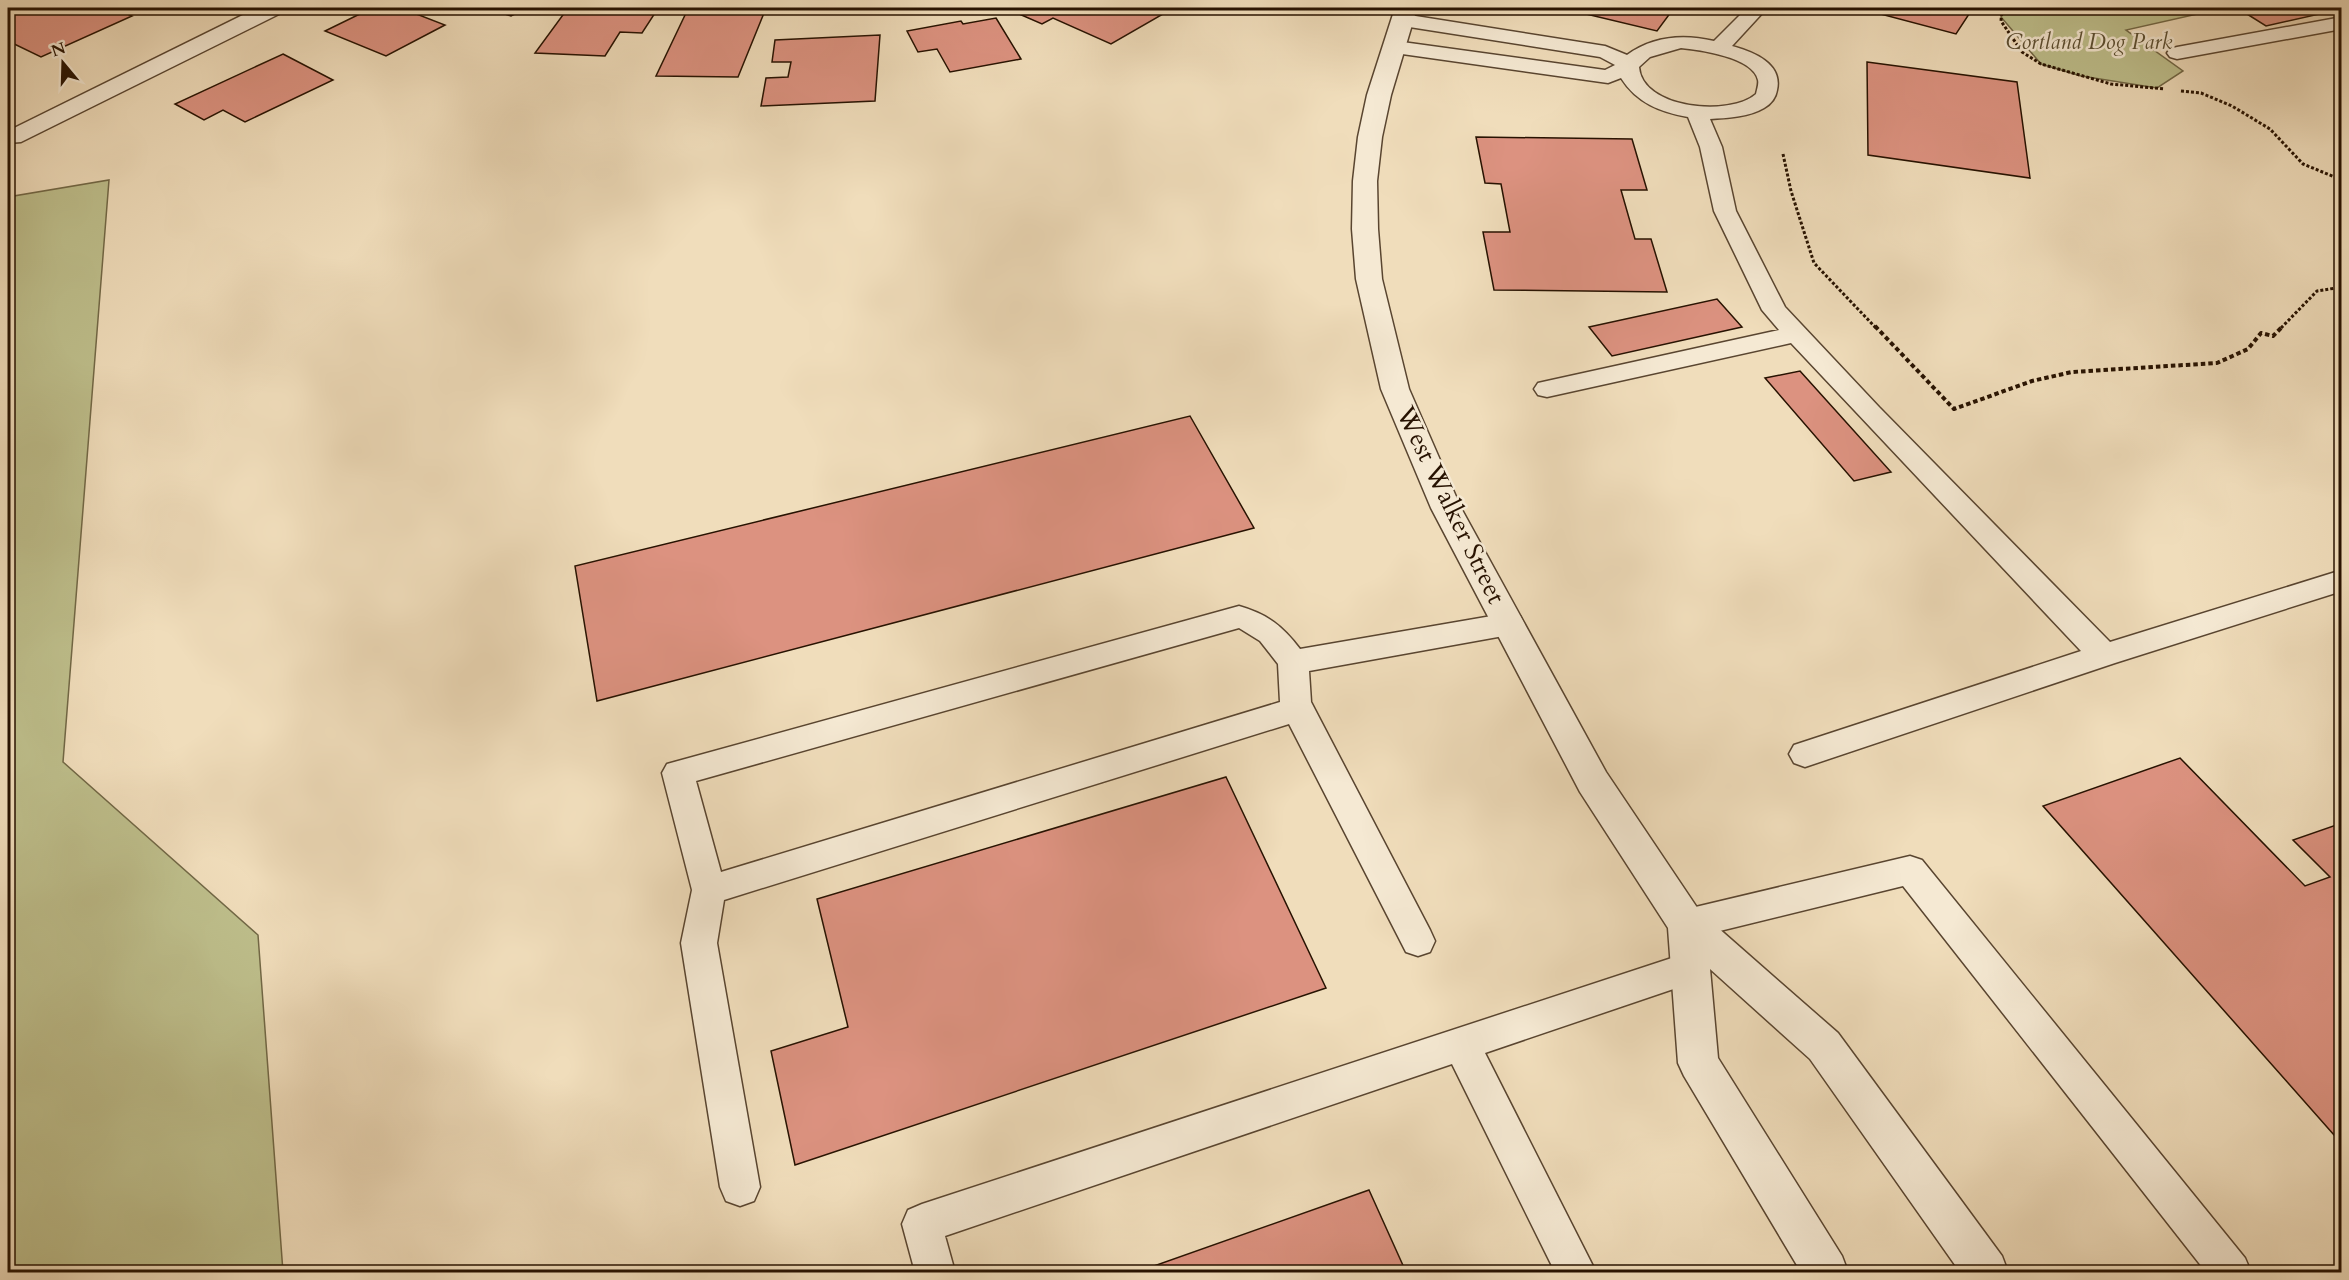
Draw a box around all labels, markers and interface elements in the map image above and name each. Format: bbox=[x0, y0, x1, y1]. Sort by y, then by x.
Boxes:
park label: Cortland Dog Park bbox=[2006, 27, 2173, 57]
north arrow bbox=[33, 33, 93, 93]
text: N bbox=[48, 37, 69, 62]
street label: West Walker Street bbox=[1388, 399, 1514, 610]

